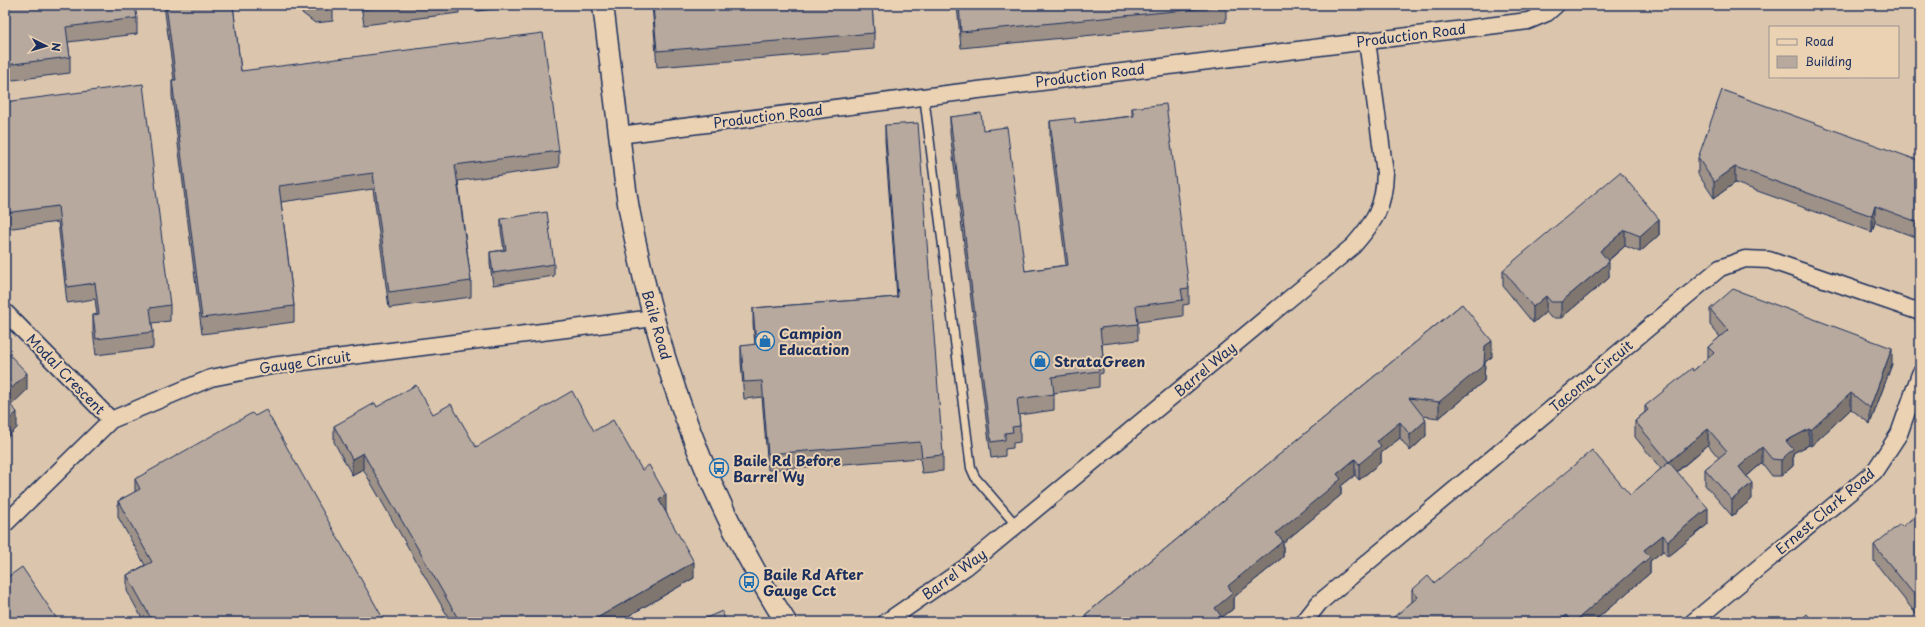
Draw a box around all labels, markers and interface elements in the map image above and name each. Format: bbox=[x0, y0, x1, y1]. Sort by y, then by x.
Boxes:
street label: Production Road bbox=[1355, 18, 1467, 52]
north arrow bbox=[26, 26, 66, 66]
legend bbox=[1769, 26, 1899, 78]
text: Road bbox=[1805, 32, 1834, 50]
text: N bbox=[48, 42, 65, 52]
text: Building bbox=[1805, 52, 1852, 70]
street label: Production Road bbox=[1034, 58, 1146, 92]
street label: Production Road bbox=[712, 99, 824, 133]
street label: Baile Road bbox=[637, 288, 677, 362]
place label: Campion Education bbox=[779, 323, 849, 360]
street label: Modal Crescent bbox=[22, 329, 110, 419]
shop icon: Campion Education bbox=[754, 330, 776, 352]
street label: Tacoma Circuit bbox=[1545, 335, 1637, 417]
street label: Barrel Way bbox=[1169, 337, 1241, 401]
street label: Gauge Circuit bbox=[258, 345, 352, 379]
shop icon: StrataGreen bbox=[1029, 350, 1051, 372]
place label: StrataGreen bbox=[1054, 351, 1146, 372]
place label: Baile Rd Before Barrel Wy bbox=[733, 450, 841, 487]
bus stop icon: Baile Rd Before Barrel Wy bbox=[708, 457, 730, 479]
street label: Ernest Clark Road bbox=[1771, 463, 1879, 559]
street label: Barrel Way bbox=[917, 543, 991, 605]
place label: Baile Rd After Gauge Cct bbox=[763, 564, 864, 601]
bus stop icon: Baile Rd After Gauge Cct bbox=[738, 571, 760, 593]

